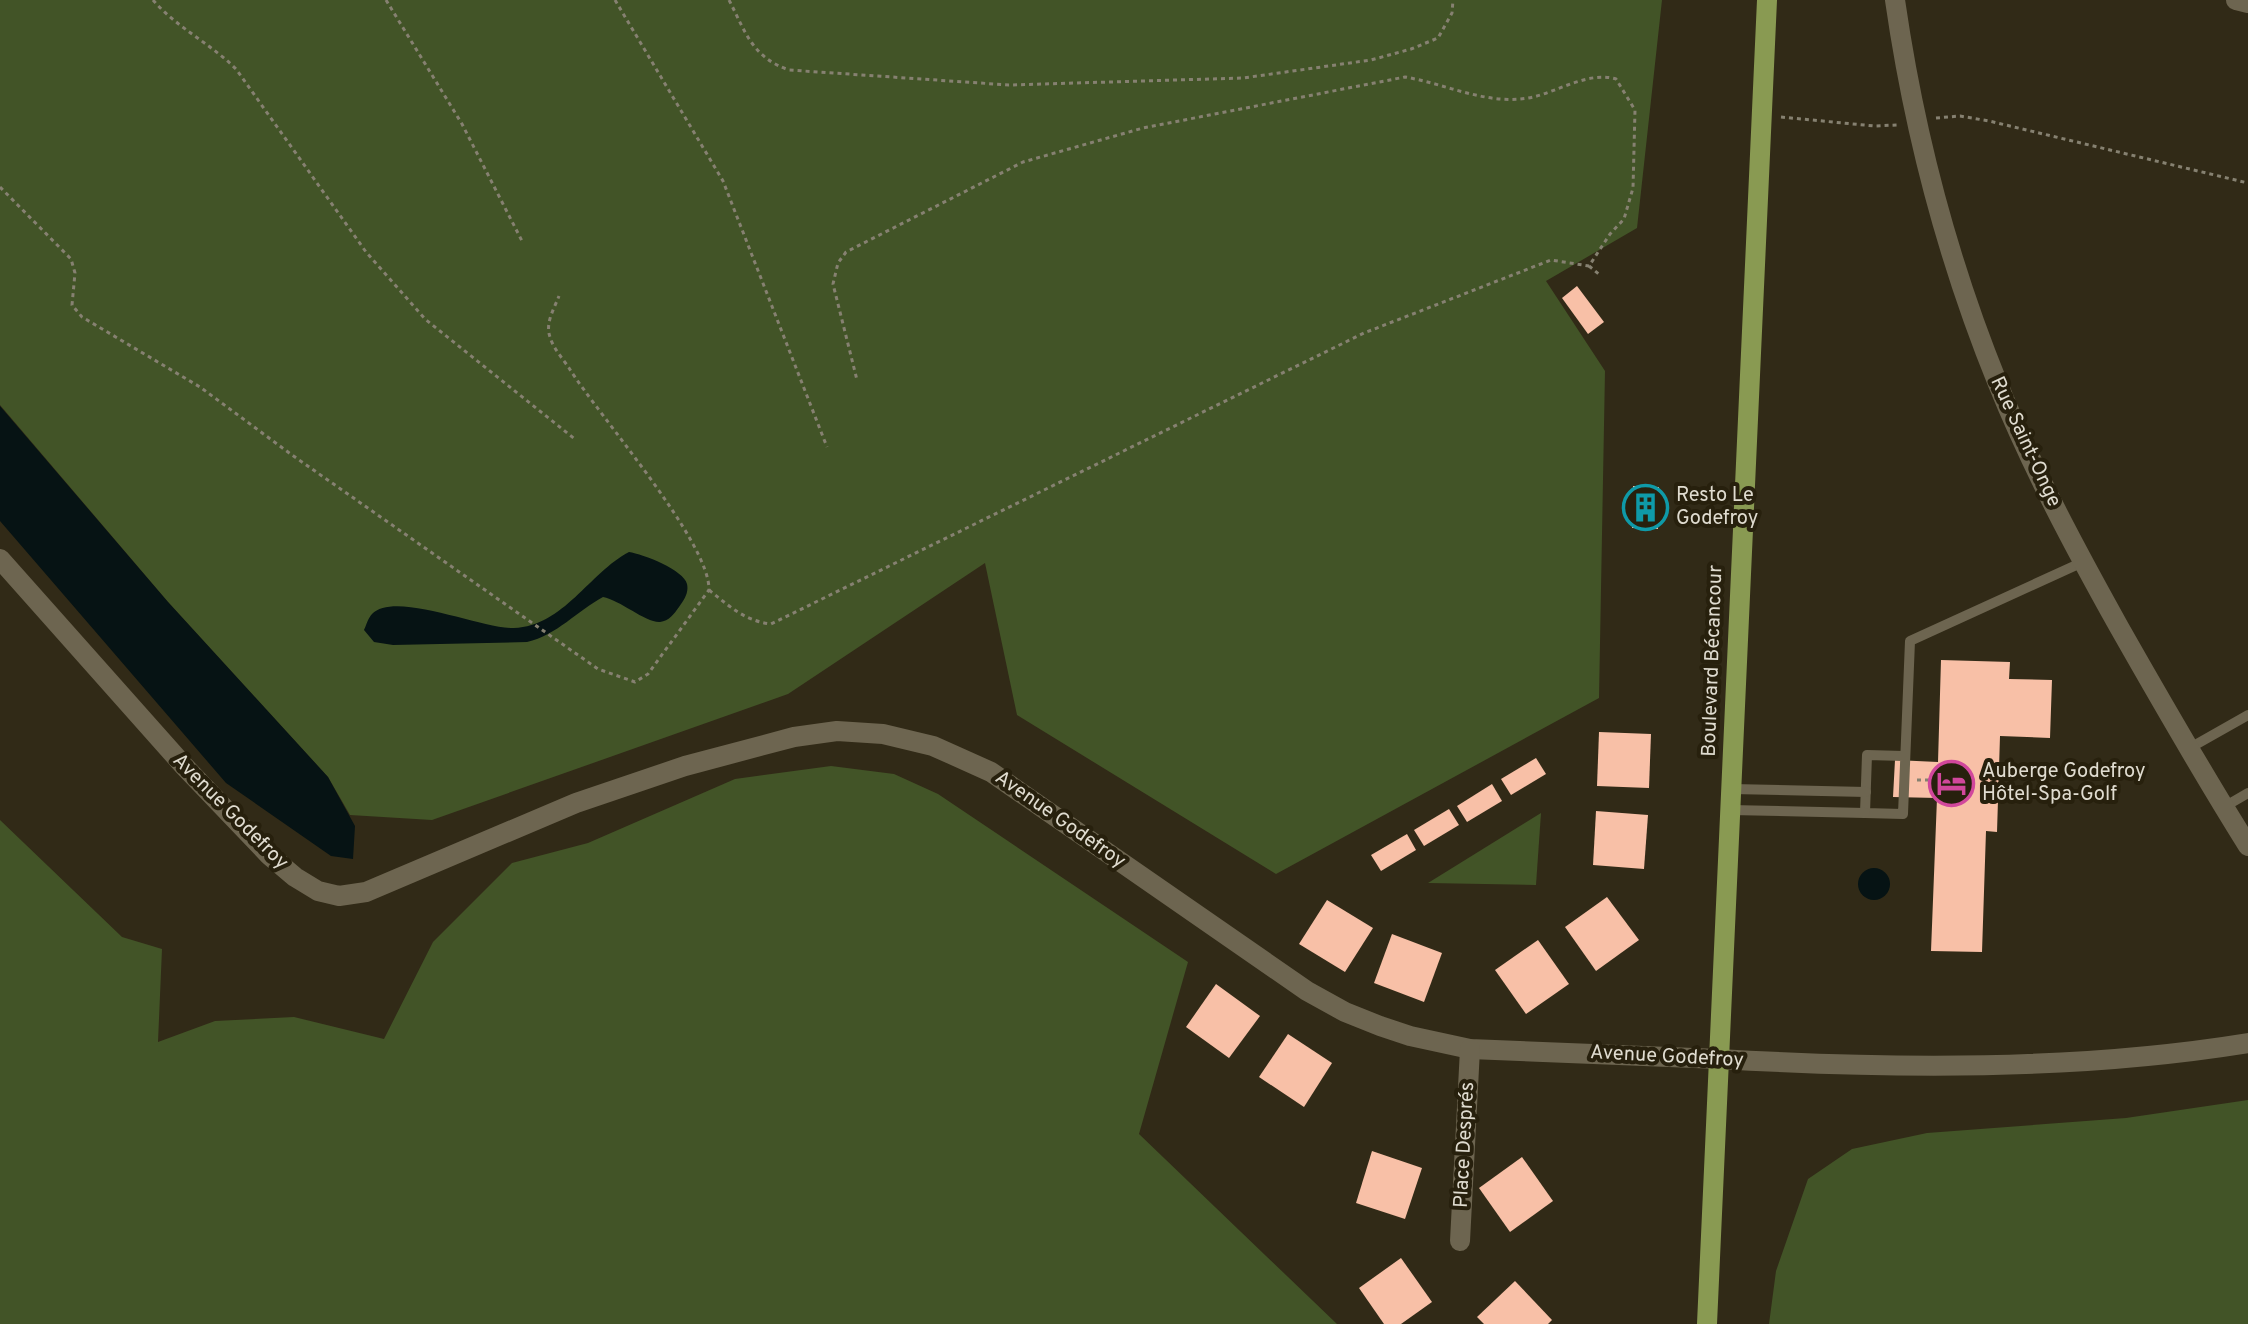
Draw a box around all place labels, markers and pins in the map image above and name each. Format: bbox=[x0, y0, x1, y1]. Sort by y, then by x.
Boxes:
place label: Resto Le Godefroy bbox=[1676, 483, 1758, 532]
building icon: Resto Le Godefroy bbox=[1621, 484, 1669, 532]
hotel icon: Auberge Godefroy Hôtel-Spa-Golf bbox=[1927, 759, 1975, 807]
place label: Auberge Godefroy Hôtel-Spa-Golf bbox=[1982, 759, 2146, 808]

